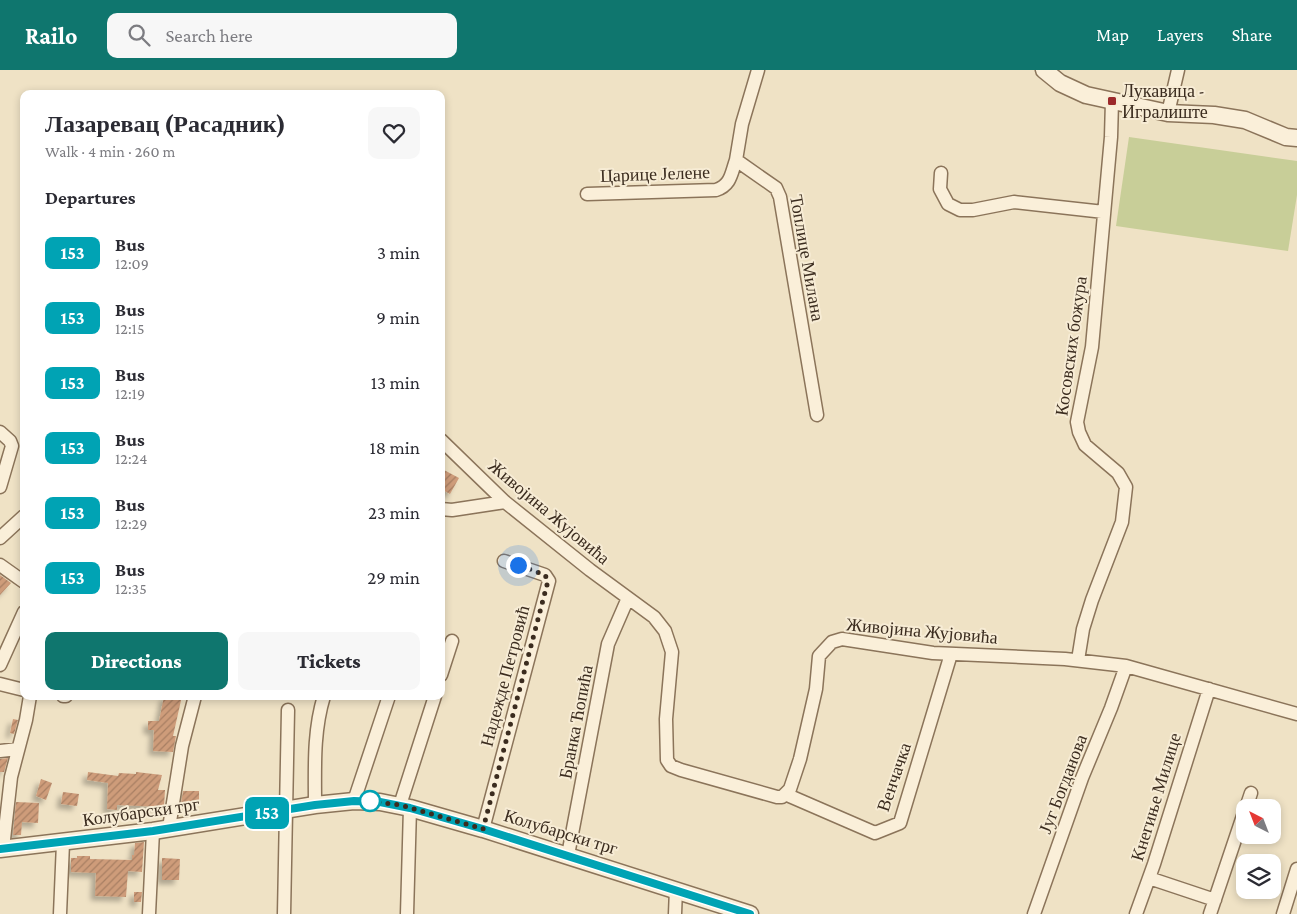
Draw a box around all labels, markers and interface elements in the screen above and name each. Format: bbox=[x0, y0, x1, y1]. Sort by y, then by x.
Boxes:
search box bbox=[107, 13, 457, 58]
icon: search bbox=[125, 21, 153, 49]
text: Railo bbox=[25, 22, 77, 49]
text: Search here bbox=[165, 25, 253, 46]
text: Map bbox=[1096, 25, 1129, 45]
text: Layers bbox=[1157, 25, 1204, 45]
text: Share bbox=[1232, 25, 1272, 45]
place label: Лукавица - Игралиште bbox=[1122, 81, 1208, 122]
marker: Лукавица - Игралиште bbox=[1106, 95, 1118, 107]
button: heart bbox=[368, 107, 420, 159]
text: Лазаревац (Расадник) bbox=[45, 110, 286, 137]
text: Walk · 4 min · 260 m bbox=[45, 143, 175, 160]
street label: Царице Јелене bbox=[600, 162, 710, 186]
text: Departures bbox=[45, 187, 136, 208]
street label: Топлице Милана bbox=[786, 193, 828, 323]
text: Bus bbox=[115, 234, 145, 255]
text: 3 min bbox=[377, 242, 420, 263]
text: 153 bbox=[61, 243, 84, 263]
text: 12:09 bbox=[115, 255, 149, 272]
street label: Косовских божура bbox=[1051, 275, 1091, 417]
text: Bus bbox=[115, 299, 145, 320]
text: 9 min bbox=[376, 307, 420, 328]
text: 153 bbox=[61, 308, 84, 328]
text: 12:15 bbox=[115, 320, 144, 337]
text: Bus bbox=[115, 364, 145, 385]
text: 13 min bbox=[371, 372, 420, 393]
text: 153 bbox=[61, 373, 84, 393]
text: 12:19 bbox=[115, 385, 145, 402]
text: Bus bbox=[115, 429, 145, 450]
text: 18 min bbox=[369, 437, 420, 458]
text: 153 bbox=[61, 438, 84, 458]
text: 12:24 bbox=[115, 450, 147, 467]
street label: Живојина Жујовића bbox=[484, 455, 614, 569]
text: Bus bbox=[115, 494, 145, 515]
text: 23 min bbox=[368, 502, 420, 523]
text: 153 bbox=[61, 503, 84, 523]
text: 12:29 bbox=[115, 515, 147, 532]
your location bbox=[506, 553, 531, 578]
text: Bus bbox=[115, 559, 145, 580]
text: 29 min bbox=[367, 567, 420, 588]
text: 153 bbox=[61, 568, 84, 588]
text: 12:35 bbox=[115, 580, 147, 597]
street label: Надежде Петровић bbox=[477, 603, 533, 749]
street label: Живојина Жујовића bbox=[845, 614, 999, 648]
button: Directions bbox=[45, 632, 228, 690]
button: Tickets bbox=[238, 632, 420, 690]
street label: Бранка Ћопића bbox=[555, 663, 597, 781]
street label: Кнегиње Милице bbox=[1127, 731, 1185, 863]
street label: Југ Богданова bbox=[1035, 732, 1091, 836]
street label: Венчачка bbox=[873, 740, 915, 814]
unlabelled marker bbox=[359, 790, 381, 812]
street label: Колубарски трг bbox=[81, 794, 201, 830]
line badge: 153 bbox=[238, 797, 296, 829]
north arrow bbox=[1236, 799, 1281, 844]
map controls bbox=[1236, 799, 1281, 899]
text: 153 bbox=[255, 803, 279, 823]
street label: Колубарски трг bbox=[502, 805, 620, 859]
button: layers bbox=[1236, 854, 1281, 899]

